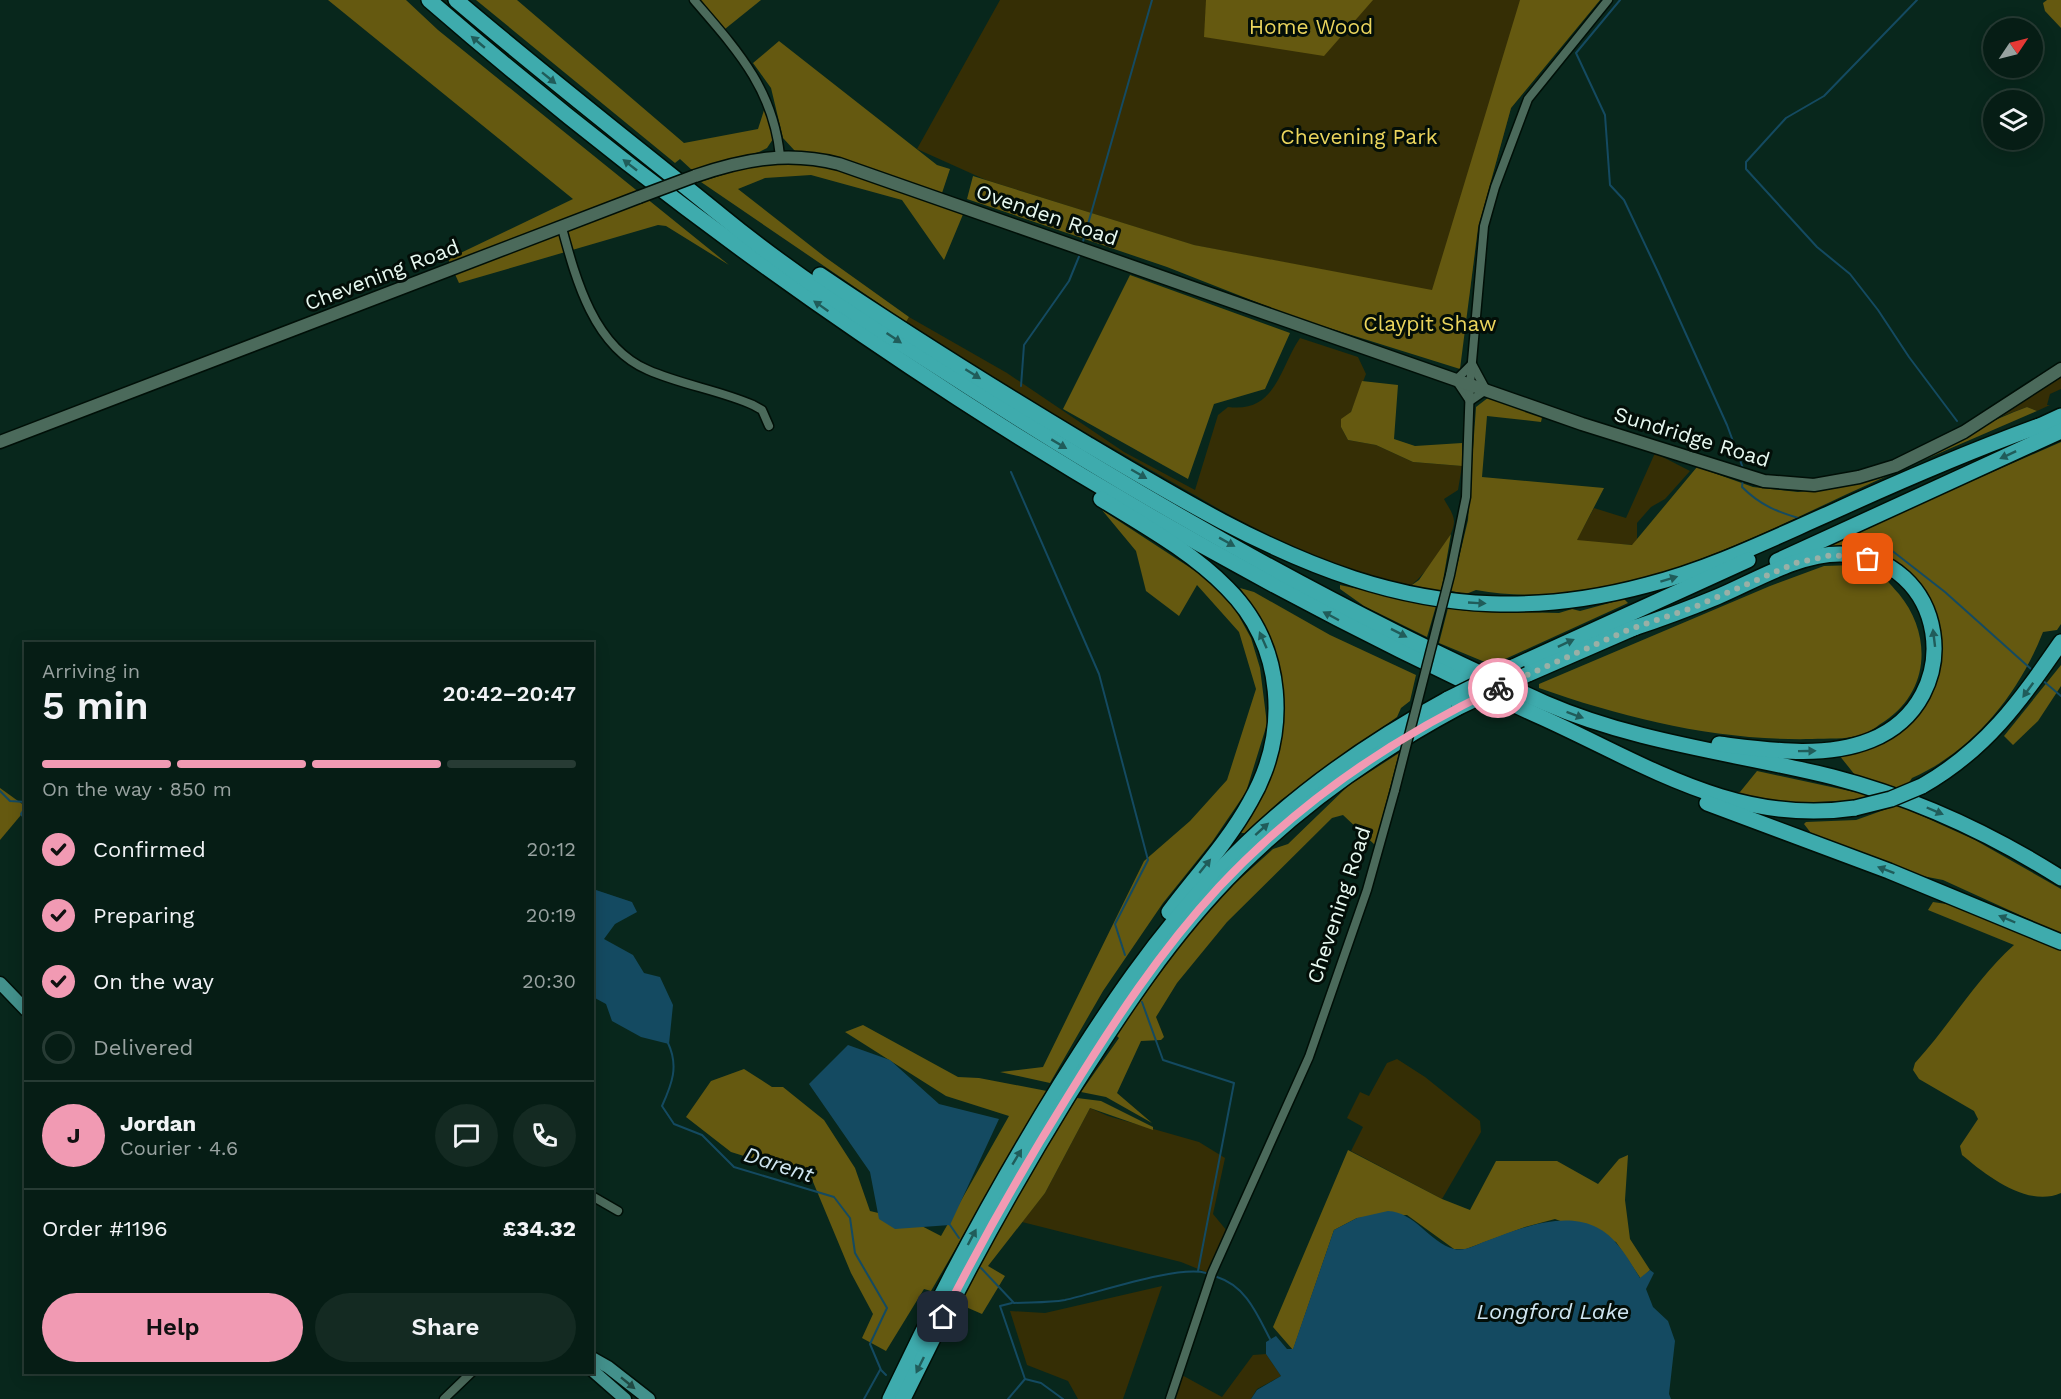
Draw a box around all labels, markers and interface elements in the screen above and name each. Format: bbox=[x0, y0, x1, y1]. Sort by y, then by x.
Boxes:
park label: Home Wood bbox=[1249, 14, 1373, 39]
north arrow bbox=[1983, 18, 2043, 78]
map controls bbox=[1983, 18, 2043, 150]
one-way arrow bbox=[470, 36, 486, 49]
one-way arrow bbox=[541, 71, 556, 84]
button: layers bbox=[1983, 90, 2043, 150]
park label: Chevening Park bbox=[1280, 124, 1438, 149]
one-way arrow bbox=[622, 159, 638, 172]
street label: Ovenden Road bbox=[973, 179, 1121, 251]
street label: Chevening Road bbox=[301, 234, 463, 315]
one-way arrow bbox=[813, 300, 829, 312]
park label: Claypit Shaw bbox=[1363, 311, 1497, 336]
one-way arrow bbox=[886, 333, 903, 344]
one-way arrow bbox=[964, 368, 981, 379]
street label: Sundridge Road bbox=[1611, 401, 1773, 472]
one-way arrow bbox=[1051, 438, 1067, 449]
one-way arrow bbox=[1998, 450, 2016, 460]
one-way arrow bbox=[1131, 469, 1148, 479]
pin bbox=[1842, 533, 1893, 584]
one-way arrow bbox=[1219, 537, 1236, 547]
icon: bag bbox=[1851, 542, 1884, 575]
one-way arrow bbox=[1660, 574, 1678, 583]
one-way arrow bbox=[1468, 598, 1487, 607]
one-way arrow bbox=[1323, 611, 1340, 621]
one-way arrow bbox=[1929, 628, 1939, 647]
one-way arrow bbox=[1391, 629, 1408, 638]
one-way arrow bbox=[1257, 631, 1267, 649]
one-way arrow bbox=[1558, 639, 1575, 648]
courier bbox=[1468, 658, 1528, 718]
text: Arriving in bbox=[42, 659, 140, 683]
icon: bike bbox=[1482, 672, 1515, 705]
text: 20:42–20:47 bbox=[442, 681, 576, 706]
one-way arrow bbox=[2022, 682, 2034, 697]
text: 5 min bbox=[42, 683, 149, 728]
one-way arrow bbox=[1566, 710, 1584, 720]
one-way arrow bbox=[1798, 746, 1817, 756]
text: On the way · 850 m bbox=[42, 777, 232, 801]
one-way arrow bbox=[1926, 807, 1944, 816]
one-way arrow bbox=[1255, 822, 1270, 836]
street label: Chevening Road bbox=[1301, 823, 1376, 986]
icon: check bbox=[42, 833, 75, 866]
text: Confirmed bbox=[93, 837, 206, 862]
text: 20:12 bbox=[527, 837, 576, 861]
one-way arrow bbox=[1199, 858, 1211, 873]
one-way arrow bbox=[1877, 865, 1895, 875]
icon: check bbox=[42, 899, 75, 932]
text: Preparing bbox=[93, 903, 194, 928]
text: 20:19 bbox=[526, 903, 576, 927]
one-way arrow bbox=[1998, 914, 2016, 924]
icon: check bbox=[42, 965, 75, 998]
text: On the way bbox=[93, 969, 214, 994]
text: 20:30 bbox=[522, 969, 576, 993]
text: Delivered bbox=[93, 1035, 193, 1060]
button: chat bbox=[435, 1104, 498, 1167]
button: phone bbox=[513, 1104, 576, 1167]
text: Jordan bbox=[120, 1111, 196, 1136]
text: J bbox=[67, 1123, 80, 1148]
text: Courier · 4.6 bbox=[120, 1136, 238, 1160]
water label: Darent bbox=[741, 1142, 818, 1188]
one-way arrow bbox=[1011, 1149, 1021, 1166]
text: Order #1196 bbox=[42, 1216, 168, 1241]
text: £34.32 bbox=[503, 1216, 576, 1241]
one-way arrow bbox=[967, 1228, 977, 1245]
pin bbox=[917, 1291, 968, 1342]
button: Help bbox=[42, 1293, 303, 1362]
button: Share bbox=[315, 1293, 576, 1362]
water label: Longford Lake bbox=[1477, 1299, 1629, 1324]
icon: home bbox=[926, 1300, 959, 1333]
one-way arrow bbox=[915, 1356, 924, 1373]
one-way arrow bbox=[621, 1376, 636, 1388]

